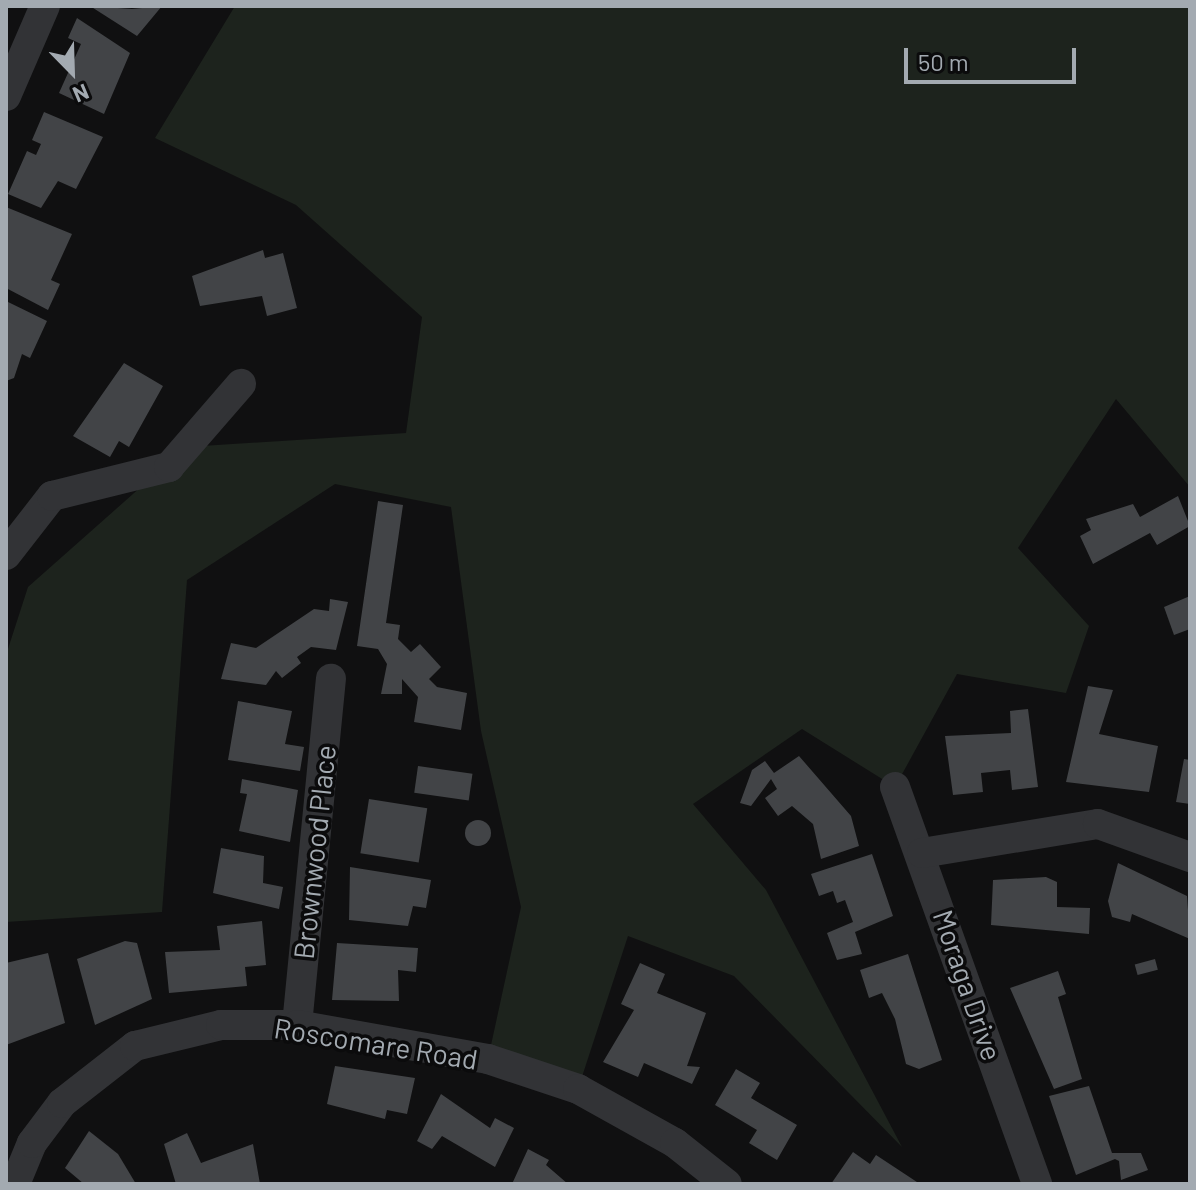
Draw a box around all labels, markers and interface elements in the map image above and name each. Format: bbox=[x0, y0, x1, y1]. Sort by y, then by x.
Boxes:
north arrow bbox=[32, 32, 112, 112]
scale bar bbox=[908, 32, 1080, 82]
text: 50 m bbox=[918, 47, 969, 76]
text: N bbox=[70, 79, 93, 109]
street label: Brownwood Place bbox=[286, 743, 342, 961]
street label: Moraga Drive bbox=[927, 905, 1009, 1065]
street label: Roscomare Road bbox=[272, 1010, 480, 1076]

